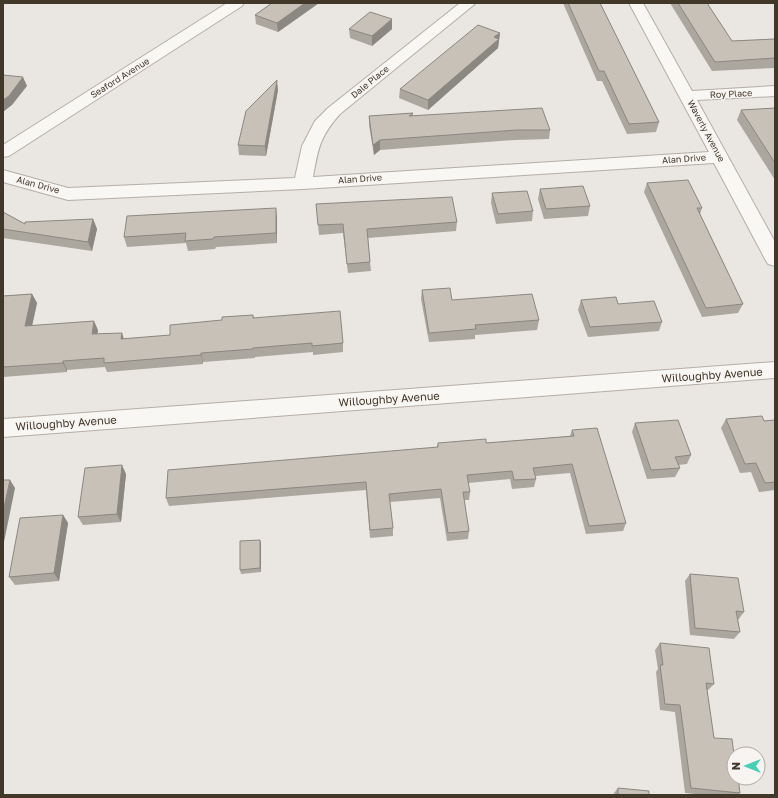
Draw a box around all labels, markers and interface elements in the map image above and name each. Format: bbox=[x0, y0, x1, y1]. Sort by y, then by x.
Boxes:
street label: Seaford Avenue bbox=[88, 55, 151, 100]
street label: Dale Place bbox=[348, 63, 391, 100]
street label: Roy Place bbox=[709, 87, 752, 100]
street label: Waverly Avenue bbox=[685, 98, 727, 164]
street label: Alan Drive bbox=[662, 151, 706, 166]
street label: Alan Drive bbox=[338, 171, 382, 186]
street label: Alan Drive bbox=[16, 174, 61, 196]
street label: Willoughby Avenue bbox=[661, 364, 763, 385]
street label: Willoughby Avenue bbox=[338, 388, 440, 409]
street label: Willoughby Avenue bbox=[15, 412, 117, 433]
north arrow bbox=[726, 746, 766, 786]
text: N bbox=[729, 762, 742, 770]

